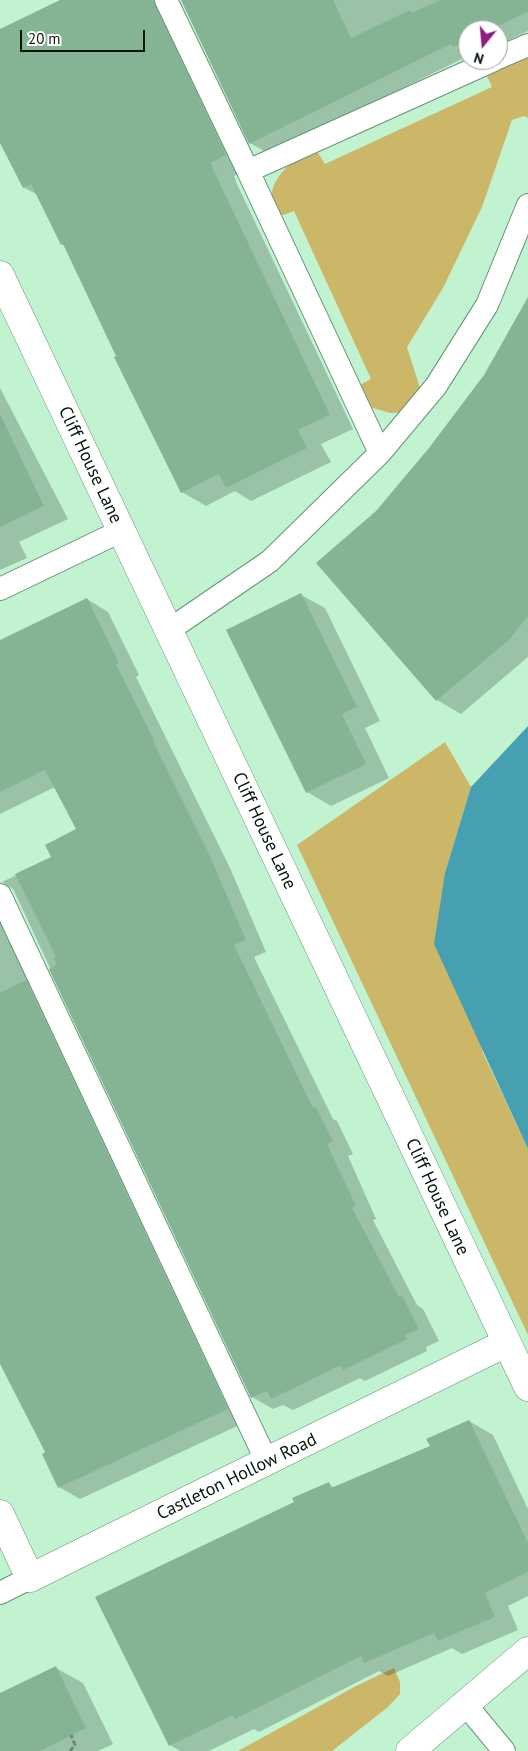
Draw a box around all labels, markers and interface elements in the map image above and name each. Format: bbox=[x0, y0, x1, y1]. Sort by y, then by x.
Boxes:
scale bar bbox=[22, 20, 148, 52]
north arrow bbox=[458, 20, 508, 70]
text: 20 m bbox=[28, 29, 61, 48]
text: N bbox=[472, 48, 486, 68]
street label: Cliff House Lane bbox=[53, 403, 127, 527]
street label: Cliff House Lane bbox=[227, 769, 301, 893]
street label: Cliff House Lane bbox=[400, 1135, 474, 1259]
street label: Castleton Hollow Road bbox=[154, 1429, 320, 1525]

